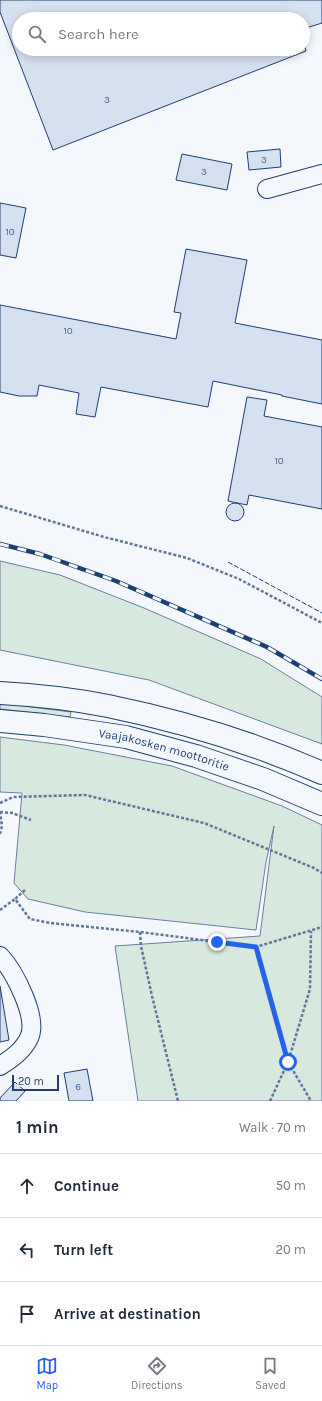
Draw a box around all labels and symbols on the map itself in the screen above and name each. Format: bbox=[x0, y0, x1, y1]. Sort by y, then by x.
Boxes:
house number: 3 bbox=[104, 94, 110, 106]
house number: 3 bbox=[261, 154, 267, 166]
house number: 3 bbox=[201, 166, 207, 178]
house number: 10 bbox=[5, 226, 15, 238]
house number: 10 bbox=[63, 325, 73, 337]
house number: 10 bbox=[274, 455, 284, 467]
street label: Vaajakosken moottoritie bbox=[98, 726, 231, 774]
route end bbox=[208, 933, 226, 951]
route start bbox=[279, 1053, 297, 1071]
scale bar bbox=[12, 1073, 59, 1092]
house number: 6 bbox=[75, 1081, 81, 1093]

